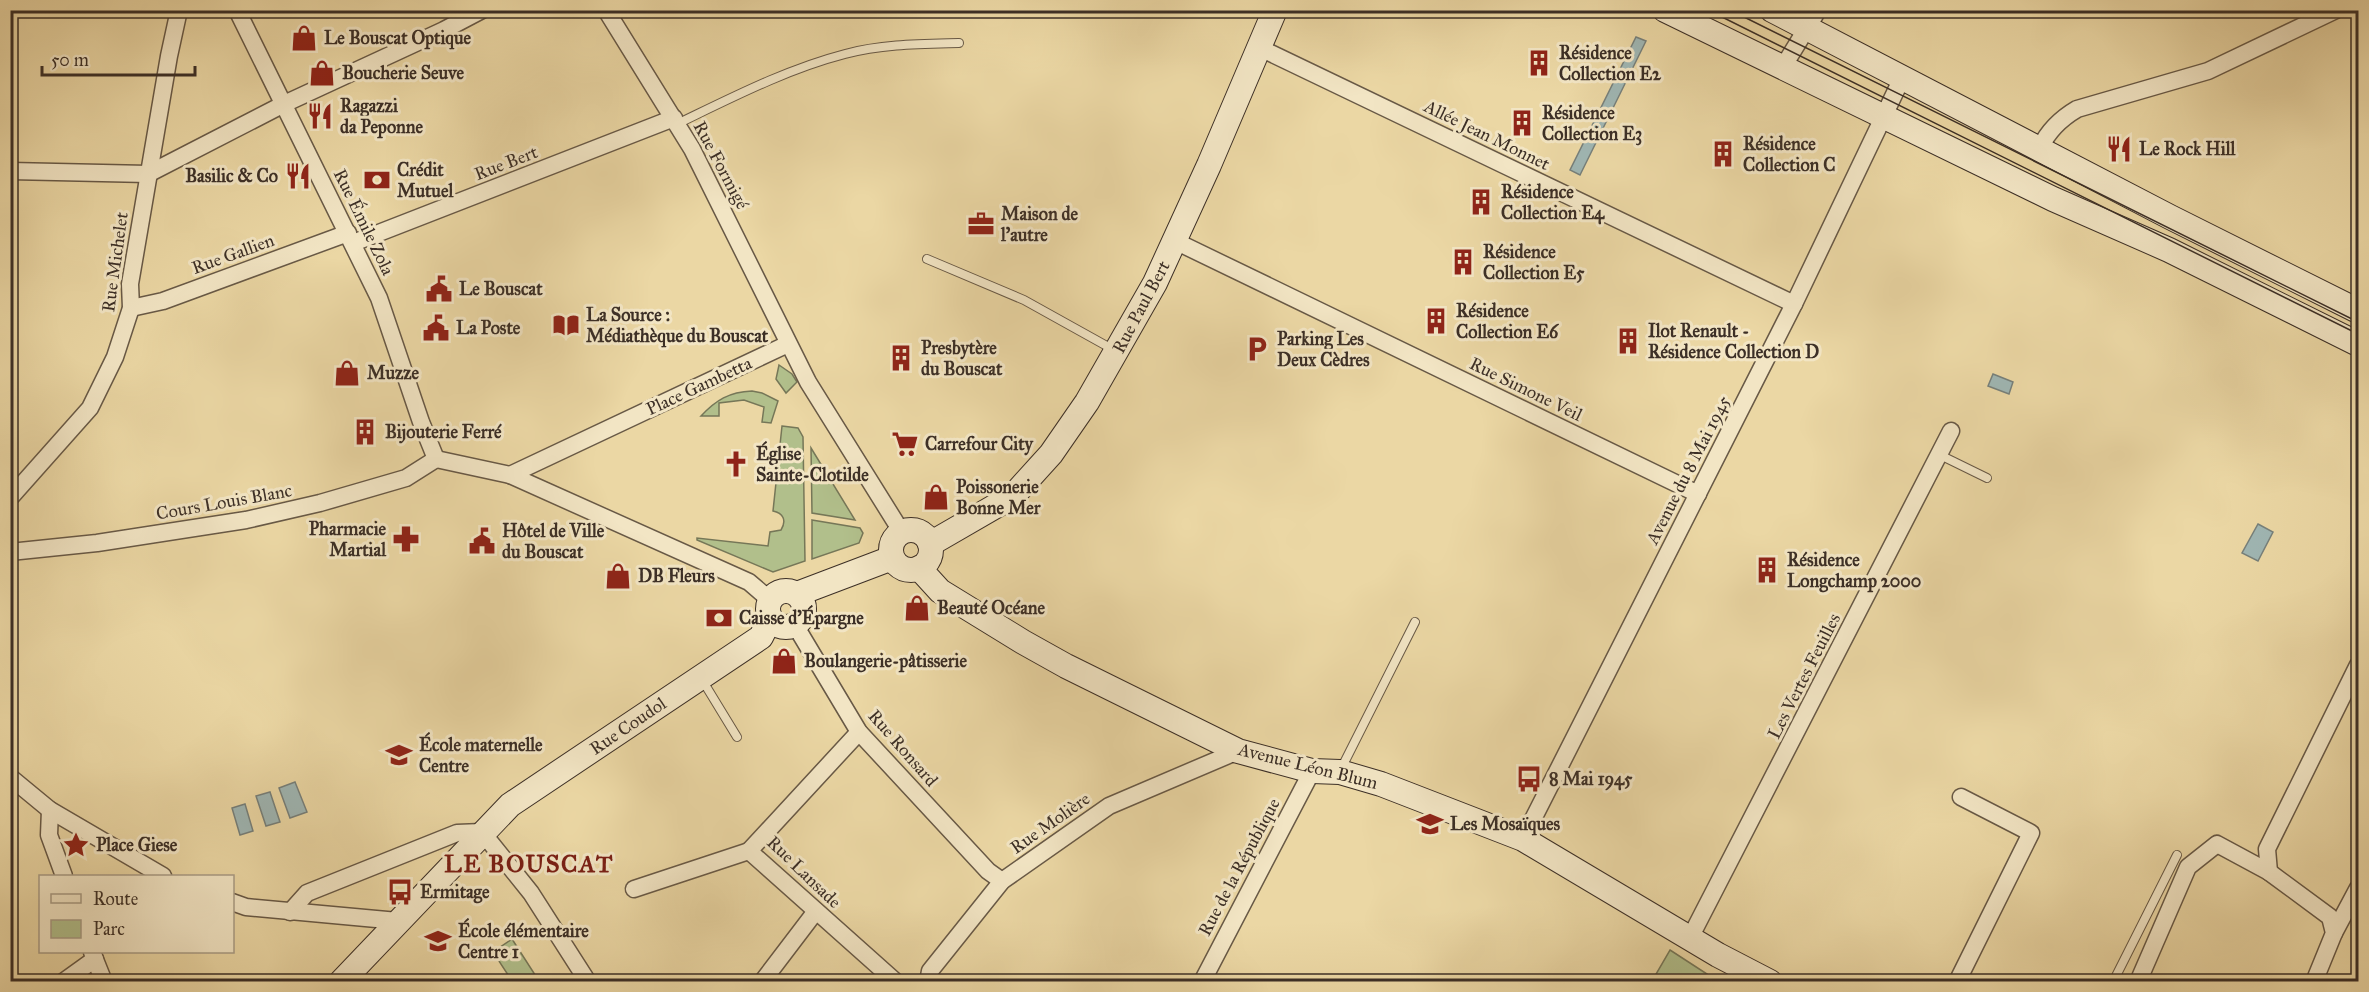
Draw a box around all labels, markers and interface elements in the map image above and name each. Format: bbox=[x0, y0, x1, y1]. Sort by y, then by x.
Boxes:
shop icon: Le Bouscat Optique bbox=[289, 23, 319, 53]
place label: Le Bouscat Optique bbox=[324, 27, 472, 50]
scale bar bbox=[42, 39, 195, 77]
place label: Résidence Collection E2 bbox=[1559, 42, 1662, 85]
building icon: Résidence Collection E2 bbox=[1524, 48, 1554, 78]
text: 50 m bbox=[51, 49, 89, 71]
shop icon: Boucherie Seuve bbox=[307, 58, 337, 88]
place label: Boucherie Seuve bbox=[342, 62, 465, 84]
place label: Ragazzi da Peponne bbox=[340, 95, 424, 139]
street label: Allée Jean Monnet bbox=[1419, 95, 1554, 176]
restaurant icon: Ragazzi da Peponne bbox=[305, 101, 335, 131]
place label: Résidence Collection E3 bbox=[1542, 102, 1642, 146]
building icon: Résidence Collection E3 bbox=[1507, 108, 1537, 138]
street label: Rue Formigé bbox=[688, 117, 754, 214]
place label: Résidence Collection C bbox=[1743, 133, 1836, 176]
restaurant icon: Le Rock Hill bbox=[2104, 134, 2134, 164]
place label: Le Rock Hill bbox=[2139, 138, 2237, 160]
building icon: Résidence Collection C bbox=[1708, 139, 1738, 169]
street label: Rue Bert bbox=[471, 141, 541, 185]
place label: Crédit Mutuel bbox=[397, 159, 454, 202]
restaurant icon: Basilic & Co bbox=[283, 161, 313, 191]
street label: Rue Émile Zola bbox=[329, 164, 401, 279]
place label: Basilic & Co bbox=[185, 165, 278, 187]
bank icon: Crédit Mutuel bbox=[362, 165, 392, 195]
place label: Résidence Collection E4 bbox=[1501, 181, 1605, 225]
building icon: Résidence Collection E4 bbox=[1466, 187, 1496, 217]
place label: Maison de l'autre bbox=[1000, 203, 1079, 246]
office icon: Maison de l'autre bbox=[966, 209, 996, 239]
street label: Rue Michelet bbox=[97, 210, 133, 313]
street label: Rue Gallien bbox=[189, 229, 277, 279]
place label: Résidence Collection E5 bbox=[1483, 241, 1585, 284]
building icon: Résidence Collection E5 bbox=[1448, 247, 1478, 277]
street label: Rue Paul Bert bbox=[1107, 256, 1175, 357]
public building icon: Le Bouscat bbox=[424, 274, 454, 304]
place label: Le Bouscat bbox=[459, 278, 543, 300]
place label: Résidence Collection E6 bbox=[1456, 300, 1559, 343]
place label: La Source : Médiathèque du Bouscat bbox=[586, 304, 769, 348]
building icon: Résidence Collection E6 bbox=[1421, 306, 1451, 336]
library icon: La Source : Médiathèque du Bouscat bbox=[551, 310, 581, 340]
public building icon: La Poste bbox=[421, 313, 451, 343]
place label: La Poste bbox=[456, 317, 521, 339]
place label: Ilot Renault - Résidence Collection D bbox=[1648, 320, 1819, 363]
building icon: Ilot Renault - Résidence Collection D bbox=[1613, 326, 1643, 356]
place label: Parking Les Deux Cèdres bbox=[1277, 328, 1370, 371]
parking icon: Parking Les Deux Cèdres bbox=[1242, 334, 1272, 364]
place label: Presbytère du Bouscat bbox=[921, 337, 1003, 380]
building icon: Presbytère du Bouscat bbox=[886, 343, 916, 373]
street label: Place Gambetta bbox=[643, 352, 756, 420]
street label: Rue Simone Veil bbox=[1466, 352, 1586, 426]
shop icon: Muzze bbox=[332, 358, 362, 388]
place label: Muzze bbox=[367, 362, 420, 384]
street label: Avenue du 8 Mai 1945 bbox=[1641, 391, 1735, 549]
building icon: Bijouterie Ferré bbox=[350, 417, 380, 447]
place label: Bijouterie Ferré bbox=[385, 421, 502, 444]
supermarket icon: Carrefour City bbox=[890, 429, 920, 459]
place label: Carrefour City bbox=[925, 433, 1035, 456]
place label: Église Sainte-Clotilde bbox=[756, 440, 869, 486]
church icon: Église Sainte-Clotilde bbox=[721, 449, 751, 479]
place label: Poissonerie Bonne Mer bbox=[956, 476, 1042, 519]
street label: Cours Louis Blanc bbox=[154, 479, 294, 525]
shop icon: Poissonerie Bonne Mer bbox=[921, 482, 951, 512]
place label: Pharmacie Martial bbox=[309, 518, 387, 561]
place label: Hôtel de Ville du Bouscat bbox=[502, 520, 605, 563]
pharmacy icon: Pharmacie Martial bbox=[391, 524, 421, 554]
public building icon: Hôtel de Ville du Bouscat bbox=[467, 526, 497, 556]
place label: Résidence Longchamp 2000 bbox=[1787, 549, 1921, 593]
building icon: Résidence Longchamp 2000 bbox=[1752, 555, 1782, 585]
shop icon: DB Fleurs bbox=[603, 561, 633, 591]
place label: DB Fleurs bbox=[638, 565, 715, 587]
shop icon: Beauté Océane bbox=[902, 593, 932, 623]
place label: Beauté Océane bbox=[937, 597, 1045, 619]
bank icon: Caisse d'Épargne bbox=[704, 603, 734, 633]
place label: Caisse d'Épargne bbox=[739, 604, 864, 630]
street label: Les Vertes Feuilles bbox=[1763, 609, 1845, 743]
shop icon: Boulangerie-pâtisserie bbox=[769, 646, 799, 676]
place label: Boulangerie-pâtisserie bbox=[804, 650, 967, 673]
street label: Rue Coudol bbox=[586, 692, 671, 760]
street label: Rue Ronsard bbox=[864, 705, 942, 791]
place label: École maternelle Centre bbox=[419, 731, 543, 777]
street label: Avenue Léon Blum bbox=[1235, 738, 1380, 794]
school or university icon: École maternelle Centre bbox=[384, 740, 414, 770]
bus stop icon: 8 Mai 1945 bbox=[1514, 764, 1544, 794]
place label: 8 Mai 1945 bbox=[1549, 768, 1633, 791]
street label: Rue Molière bbox=[1006, 788, 1094, 858]
street label: Rue de la République bbox=[1193, 794, 1286, 940]
school or university icon: Les Mosaïques bbox=[1415, 809, 1445, 839]
place label: Les Mosaïques bbox=[1450, 813, 1561, 836]
place icon: Place Giese bbox=[61, 830, 91, 860]
street label: Rue Lansade bbox=[762, 831, 846, 913]
place label: Place Giese bbox=[96, 834, 178, 856]
district label: LE BOUSCAT bbox=[444, 849, 614, 879]
legend bbox=[39, 875, 234, 953]
bus stop icon: Ermitage bbox=[385, 877, 415, 907]
place label: Ermitage bbox=[420, 881, 490, 904]
text: Route bbox=[93, 888, 138, 910]
place label: École élémentaire Centre 1 bbox=[458, 917, 589, 963]
text: Parc bbox=[93, 918, 125, 940]
school or university icon: École élémentaire Centre 1 bbox=[423, 926, 453, 956]

